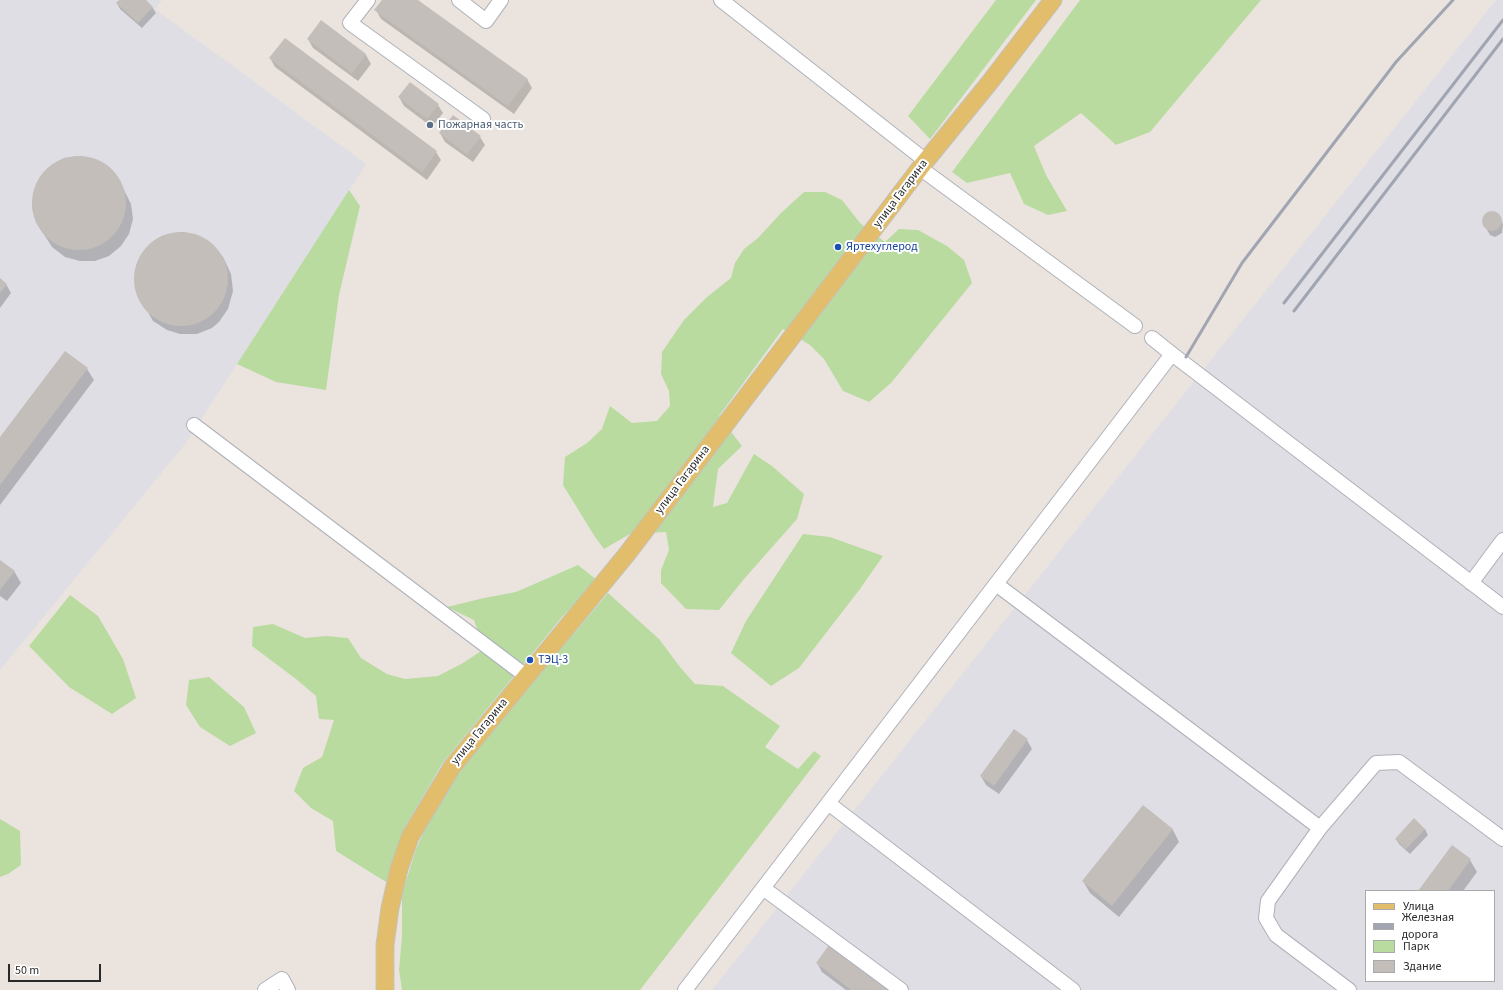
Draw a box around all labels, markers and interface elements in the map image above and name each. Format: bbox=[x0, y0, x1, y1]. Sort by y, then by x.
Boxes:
place label: Пожарная часть bbox=[438, 118, 523, 132]
marker: Пожарная часть bbox=[425, 120, 435, 130]
street label: улица Гагарина bbox=[871, 157, 931, 231]
place label: Яртехуглерод bbox=[846, 240, 918, 254]
marker: Яртехуглерод bbox=[833, 242, 843, 252]
street label: улица Гагарина bbox=[653, 443, 713, 517]
place label: ТЭЦ-3 bbox=[538, 653, 568, 667]
marker: ТЭЦ-3 bbox=[525, 655, 535, 665]
street label: улица Гагарина bbox=[449, 696, 511, 768]
legend bbox=[1365, 890, 1495, 982]
text: Улица bbox=[1403, 898, 1434, 915]
text: Железная дорога bbox=[1402, 909, 1454, 943]
text: Парк bbox=[1403, 938, 1429, 955]
scale bar bbox=[10, 956, 103, 982]
text: Здание bbox=[1403, 958, 1442, 975]
text: 50 m bbox=[15, 962, 39, 979]

